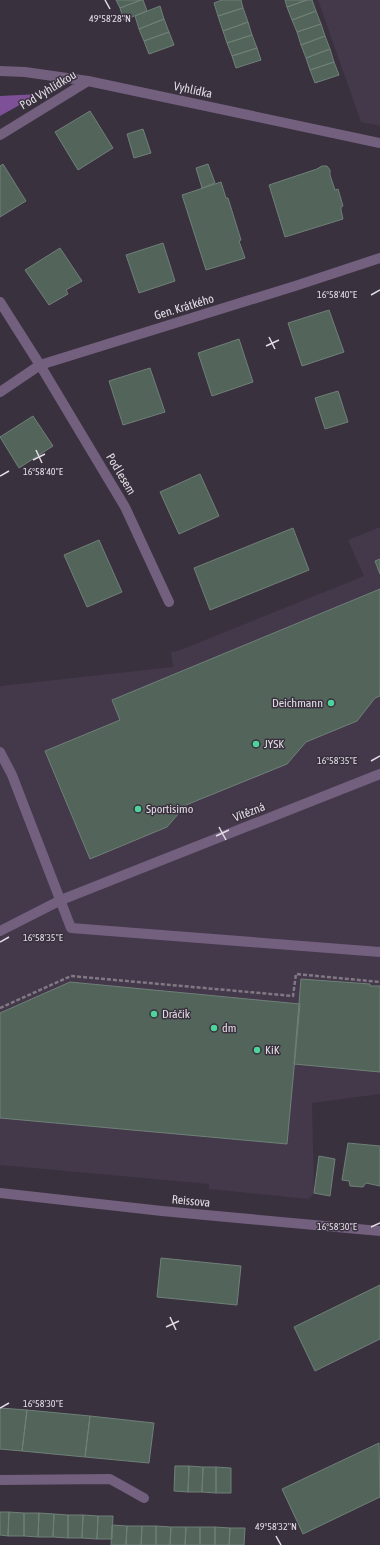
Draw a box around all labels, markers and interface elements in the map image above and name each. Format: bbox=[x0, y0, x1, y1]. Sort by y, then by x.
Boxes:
text: 49°58'28"N bbox=[89, 13, 131, 24]
street label: Pod Vyhlídkou bbox=[17, 68, 79, 112]
street label: Vyhlídka bbox=[172, 79, 214, 101]
text: 16°58'40"E bbox=[317, 289, 358, 300]
street label: Gen. Krátkého bbox=[153, 291, 216, 323]
street label: Pod lesem bbox=[103, 451, 139, 497]
text: 16°58'40"E bbox=[23, 466, 64, 477]
place label: Deichmann bbox=[272, 696, 323, 710]
marker: Deichmann bbox=[326, 698, 336, 708]
place label: JYSK bbox=[264, 737, 284, 751]
marker: JYSK bbox=[251, 739, 261, 749]
text: 16°58'35"E bbox=[317, 755, 358, 766]
street label: Vítězná bbox=[231, 800, 267, 824]
place label: Sportisimo bbox=[146, 802, 194, 816]
marker: Sportisimo bbox=[133, 804, 143, 814]
text: 16°58'35"E bbox=[23, 932, 64, 943]
place label: Dráčik bbox=[162, 1007, 191, 1021]
marker: Dráčik bbox=[149, 1009, 159, 1019]
place label: dm bbox=[222, 1021, 236, 1035]
marker: dm bbox=[209, 1023, 219, 1033]
place label: KiK bbox=[265, 1043, 280, 1057]
marker: KiK bbox=[252, 1045, 262, 1055]
street label: Reissova bbox=[171, 1192, 211, 1210]
text: 16°58'30"E bbox=[317, 1221, 358, 1232]
text: 16°58'30"E bbox=[23, 1398, 64, 1409]
text: 49°58'32"N bbox=[255, 1521, 297, 1532]

